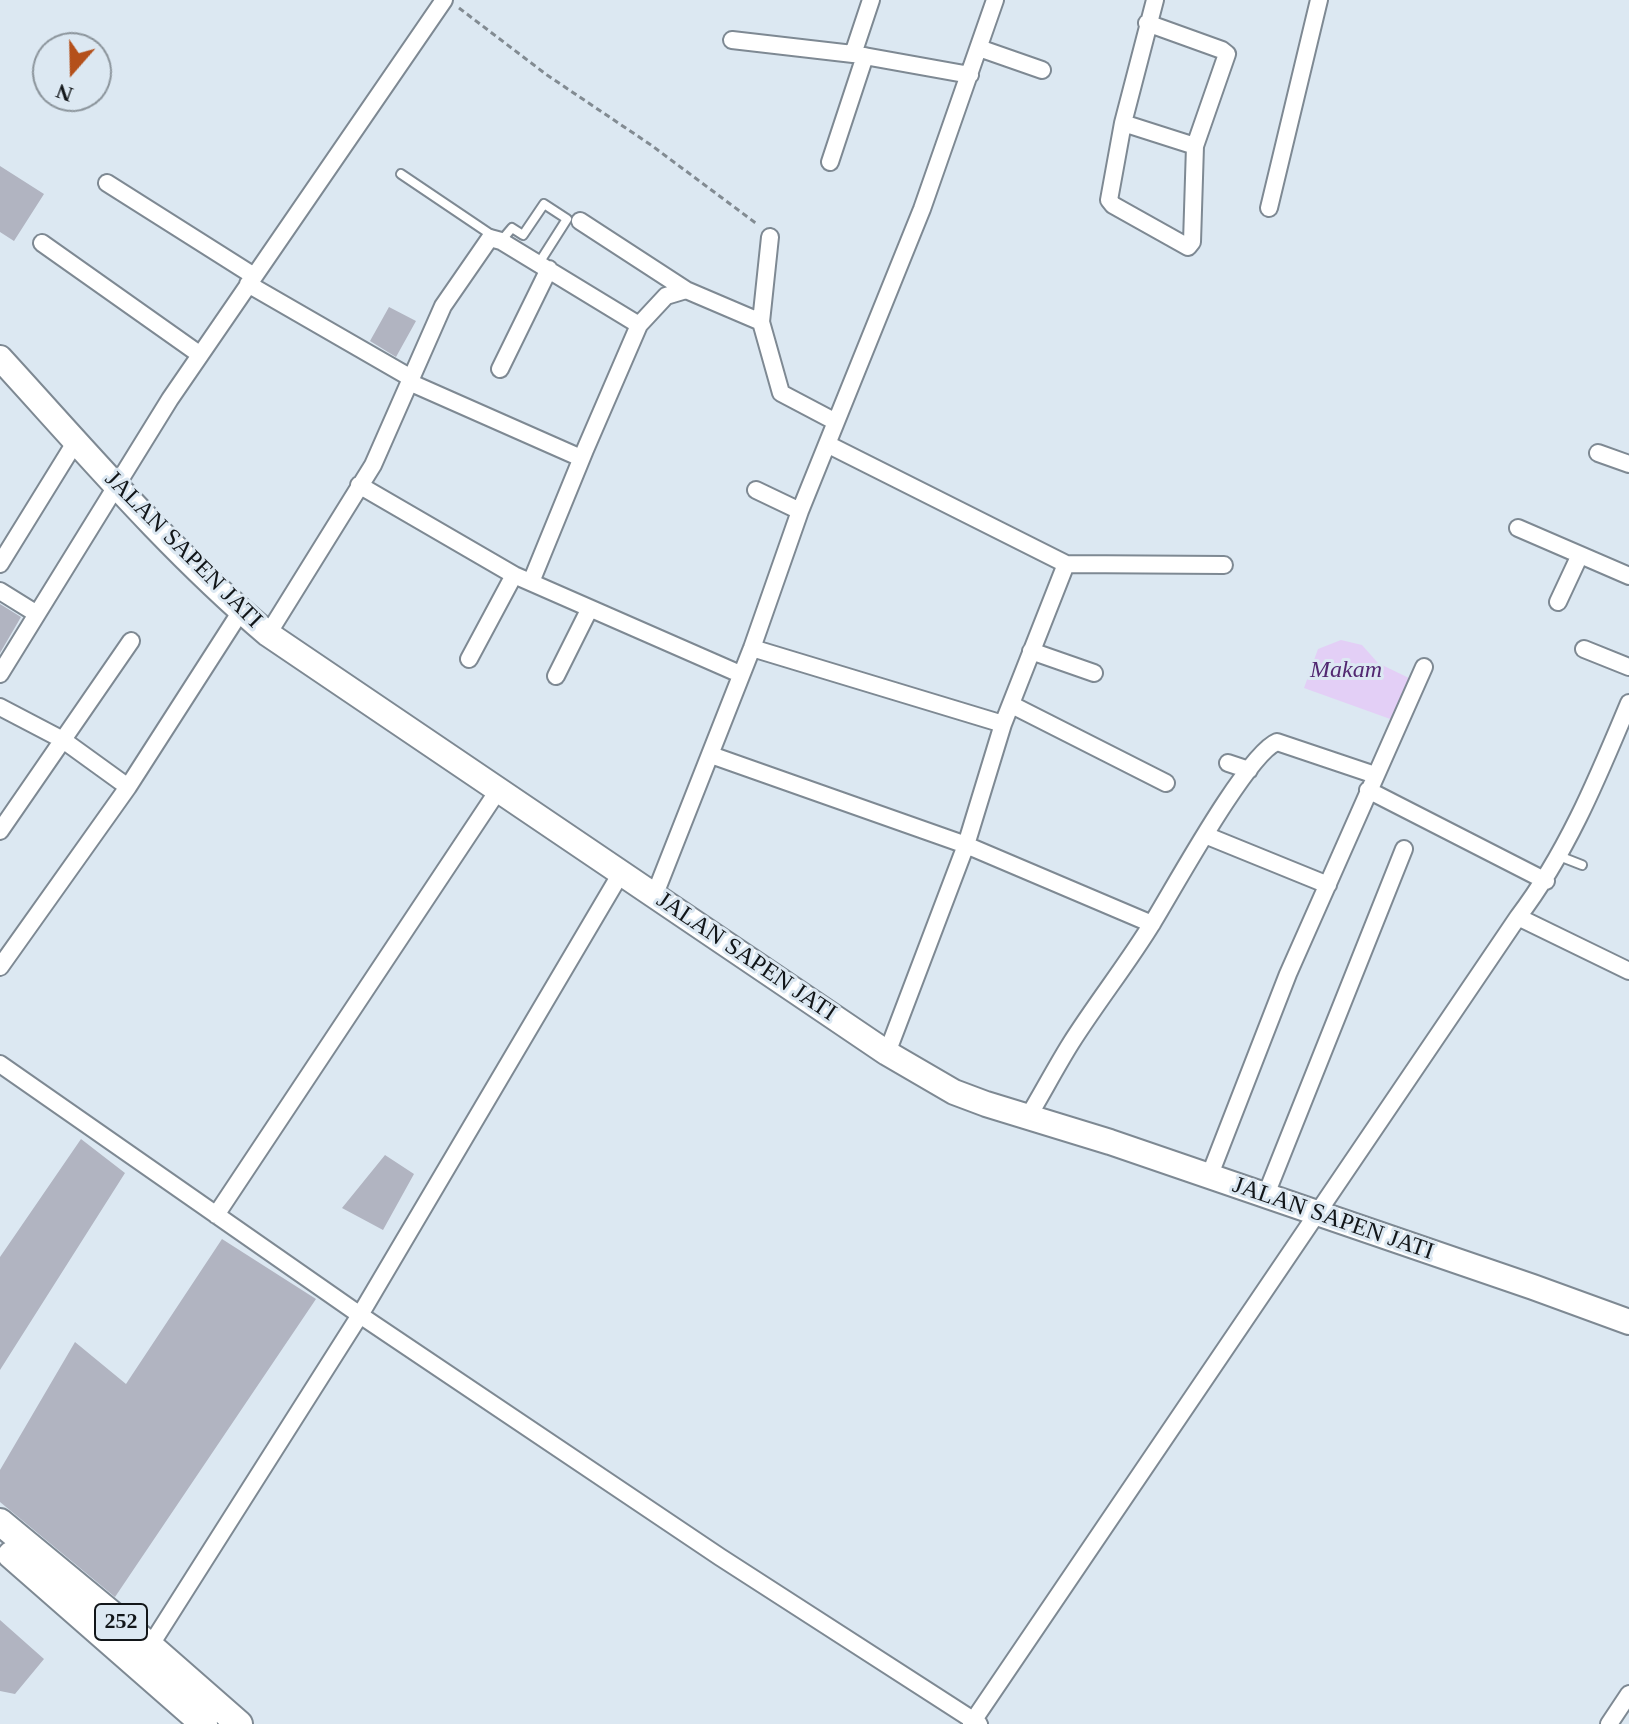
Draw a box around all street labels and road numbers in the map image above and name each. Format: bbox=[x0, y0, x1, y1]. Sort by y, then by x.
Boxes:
street label: JALAN SAPEN JATI bbox=[98, 465, 268, 635]
street label: JALAN SAPEN JATI bbox=[651, 886, 841, 1028]
street label: JALAN SAPEN JATI bbox=[1229, 1171, 1437, 1267]
road number: 252 bbox=[95, 1604, 147, 1640]

